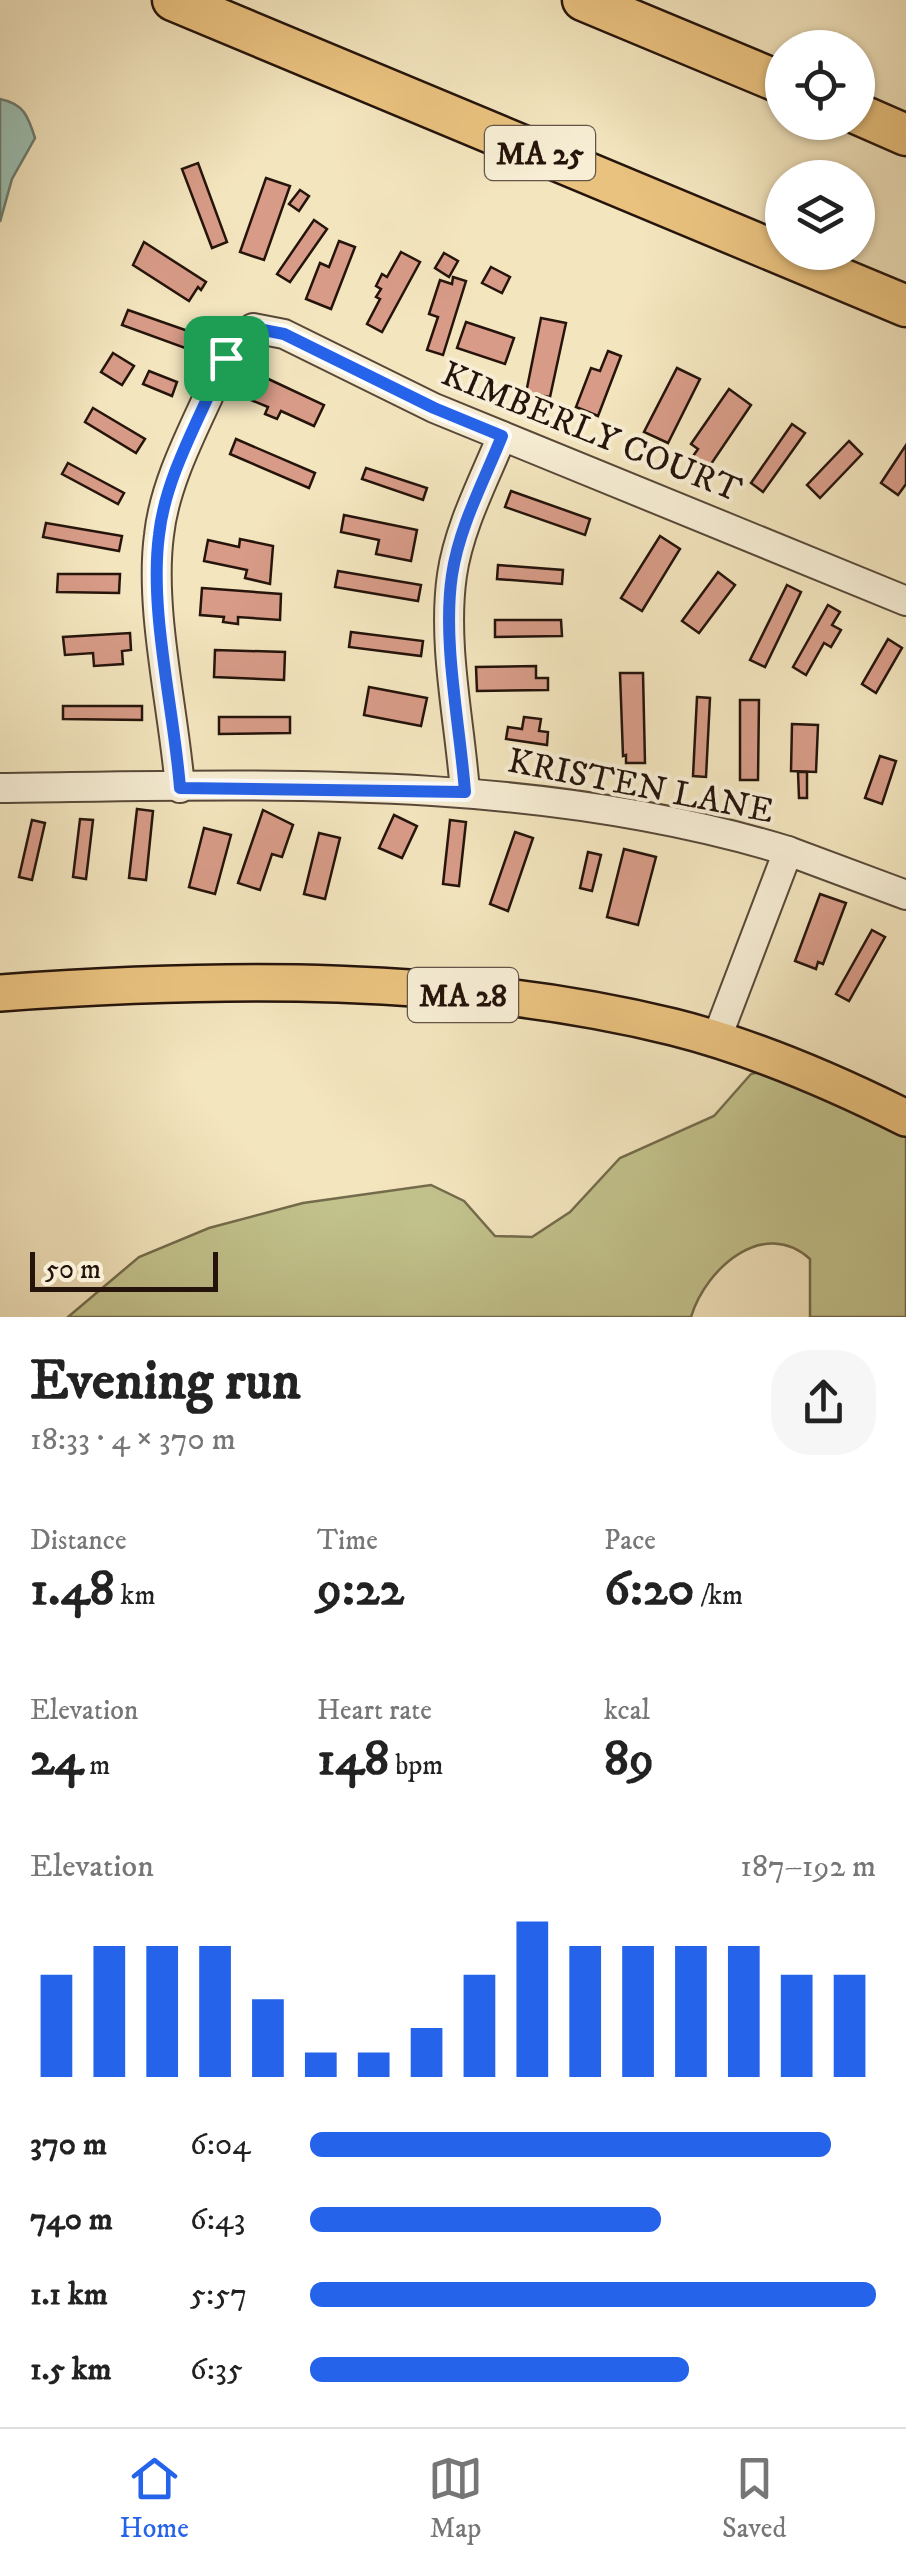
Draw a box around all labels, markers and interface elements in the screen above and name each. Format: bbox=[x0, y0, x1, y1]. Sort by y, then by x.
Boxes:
map controls bbox=[765, 30, 875, 270]
button: locate bbox=[765, 30, 875, 140]
road number: MA 25 bbox=[485, 126, 595, 180]
button: layers bbox=[765, 160, 875, 270]
pin bbox=[184, 316, 269, 401]
icon: arrive bbox=[199, 331, 254, 386]
street label: KIMBERLY COURT bbox=[435, 353, 748, 513]
street label: KRISTEN LANE bbox=[504, 740, 777, 834]
road number: MA 28 bbox=[408, 968, 518, 1022]
scale bar bbox=[30, 1247, 218, 1292]
text: 50 m bbox=[45, 1252, 101, 1287]
text: Evening run bbox=[30, 1348, 301, 1417]
button: share bbox=[771, 1350, 876, 1455]
text: 18:33 · 4 × 370 m bbox=[30, 1420, 236, 1460]
text: Distance bbox=[30, 1523, 126, 1558]
text: Time bbox=[317, 1523, 378, 1558]
text: Pace bbox=[604, 1523, 656, 1558]
text: 1.48 bbox=[30, 1558, 115, 1621]
text: 9:22 bbox=[317, 1558, 404, 1621]
text: 6:20 bbox=[604, 1558, 695, 1621]
text: km bbox=[115, 1578, 155, 1613]
text: /km bbox=[695, 1578, 743, 1613]
text: Elevation bbox=[30, 1693, 138, 1728]
text: Heart rate bbox=[317, 1693, 432, 1728]
text: kcal bbox=[604, 1693, 650, 1728]
text: 24 bbox=[30, 1728, 83, 1791]
text: 148 bbox=[317, 1728, 389, 1791]
text: 89 bbox=[604, 1728, 654, 1791]
text: m bbox=[83, 1748, 110, 1783]
text: bpm bbox=[389, 1748, 443, 1783]
text: Elevation bbox=[30, 1847, 154, 1887]
text: 187–192 m bbox=[740, 1847, 876, 1887]
text: 370 m bbox=[30, 2125, 107, 2165]
text: 6:04 bbox=[190, 2125, 251, 2165]
text: 740 m bbox=[30, 2200, 113, 2240]
text: 6:43 bbox=[190, 2200, 245, 2240]
text: 1.1 km bbox=[30, 2275, 108, 2315]
text: 5:57 bbox=[190, 2275, 247, 2315]
text: 1.5 km bbox=[30, 2350, 112, 2390]
text: 6:35 bbox=[190, 2350, 243, 2390]
tab: Home bbox=[120, 2451, 189, 2546]
tab: Map bbox=[428, 2451, 483, 2546]
tab: Saved bbox=[722, 2451, 786, 2546]

